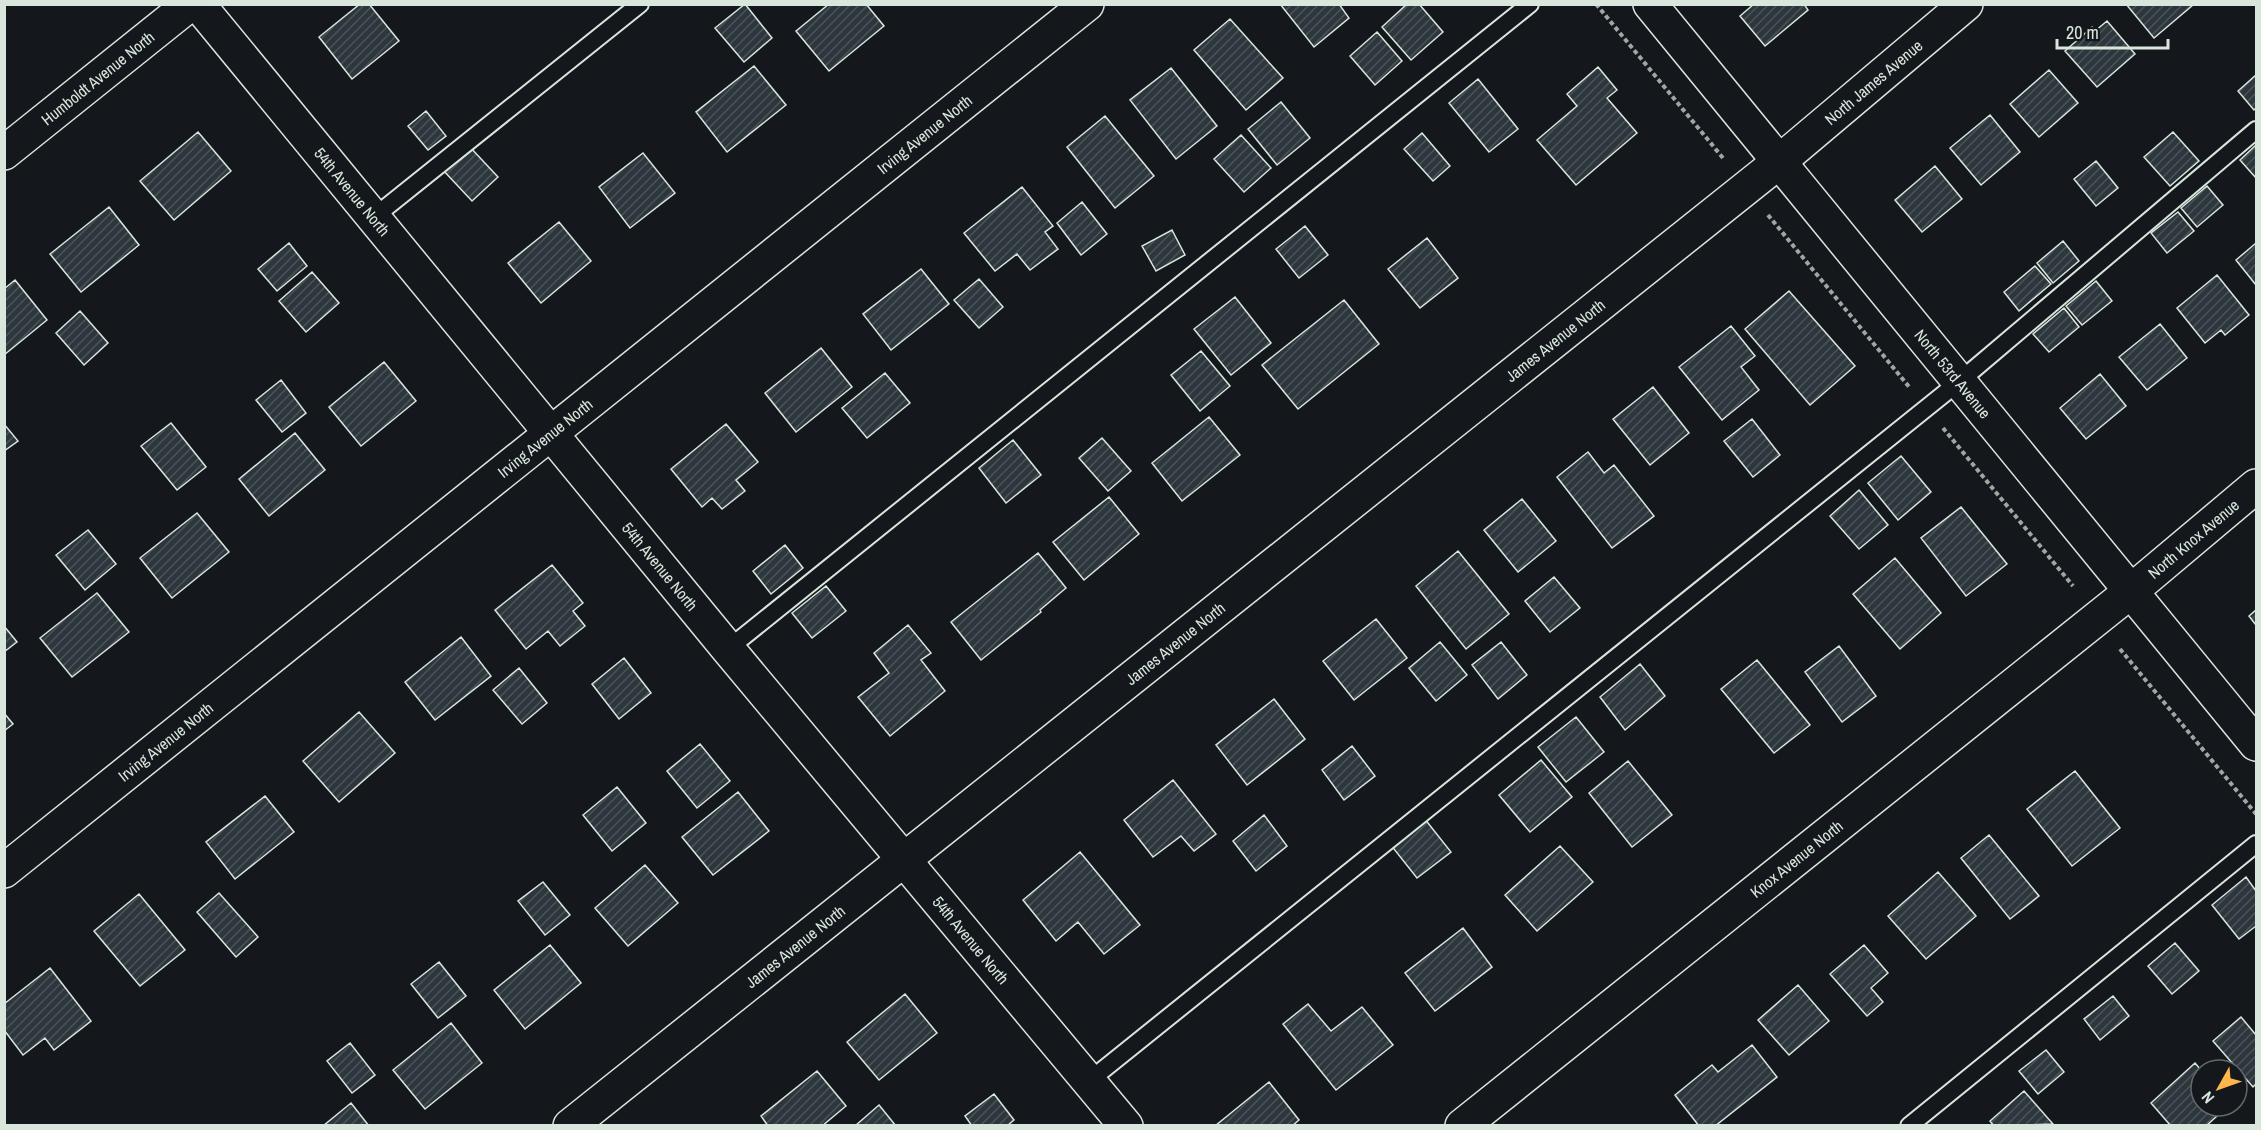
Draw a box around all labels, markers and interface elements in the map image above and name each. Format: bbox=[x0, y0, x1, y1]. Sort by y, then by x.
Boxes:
scale bar bbox=[2057, 12, 2168, 50]
text: 20 m bbox=[2066, 20, 2099, 45]
street label: Humboldt Avenue North bbox=[36, 26, 159, 130]
street label: North James Avenue bbox=[1820, 34, 1927, 130]
street label: Irving Avenue North bbox=[872, 89, 976, 179]
street label: 54th Avenue North bbox=[309, 143, 395, 241]
street label: James Avenue North bbox=[1501, 294, 1609, 387]
street label: North 53rd Avenue bbox=[1910, 325, 1996, 423]
street label: Irving Avenue North bbox=[493, 393, 597, 483]
street label: North Knox Avenue bbox=[2143, 494, 2244, 583]
street label: 54th Avenue North bbox=[617, 518, 703, 615]
street label: James Avenue North bbox=[1121, 597, 1230, 690]
street label: Irving Avenue North bbox=[114, 697, 218, 786]
street label: Knox Avenue North bbox=[1745, 815, 1847, 903]
street label: 54th Avenue North bbox=[928, 891, 1014, 989]
street label: James Avenue North bbox=[741, 900, 850, 993]
north arrow bbox=[2189, 1058, 2249, 1118]
text: N bbox=[2196, 1087, 2219, 1108]

